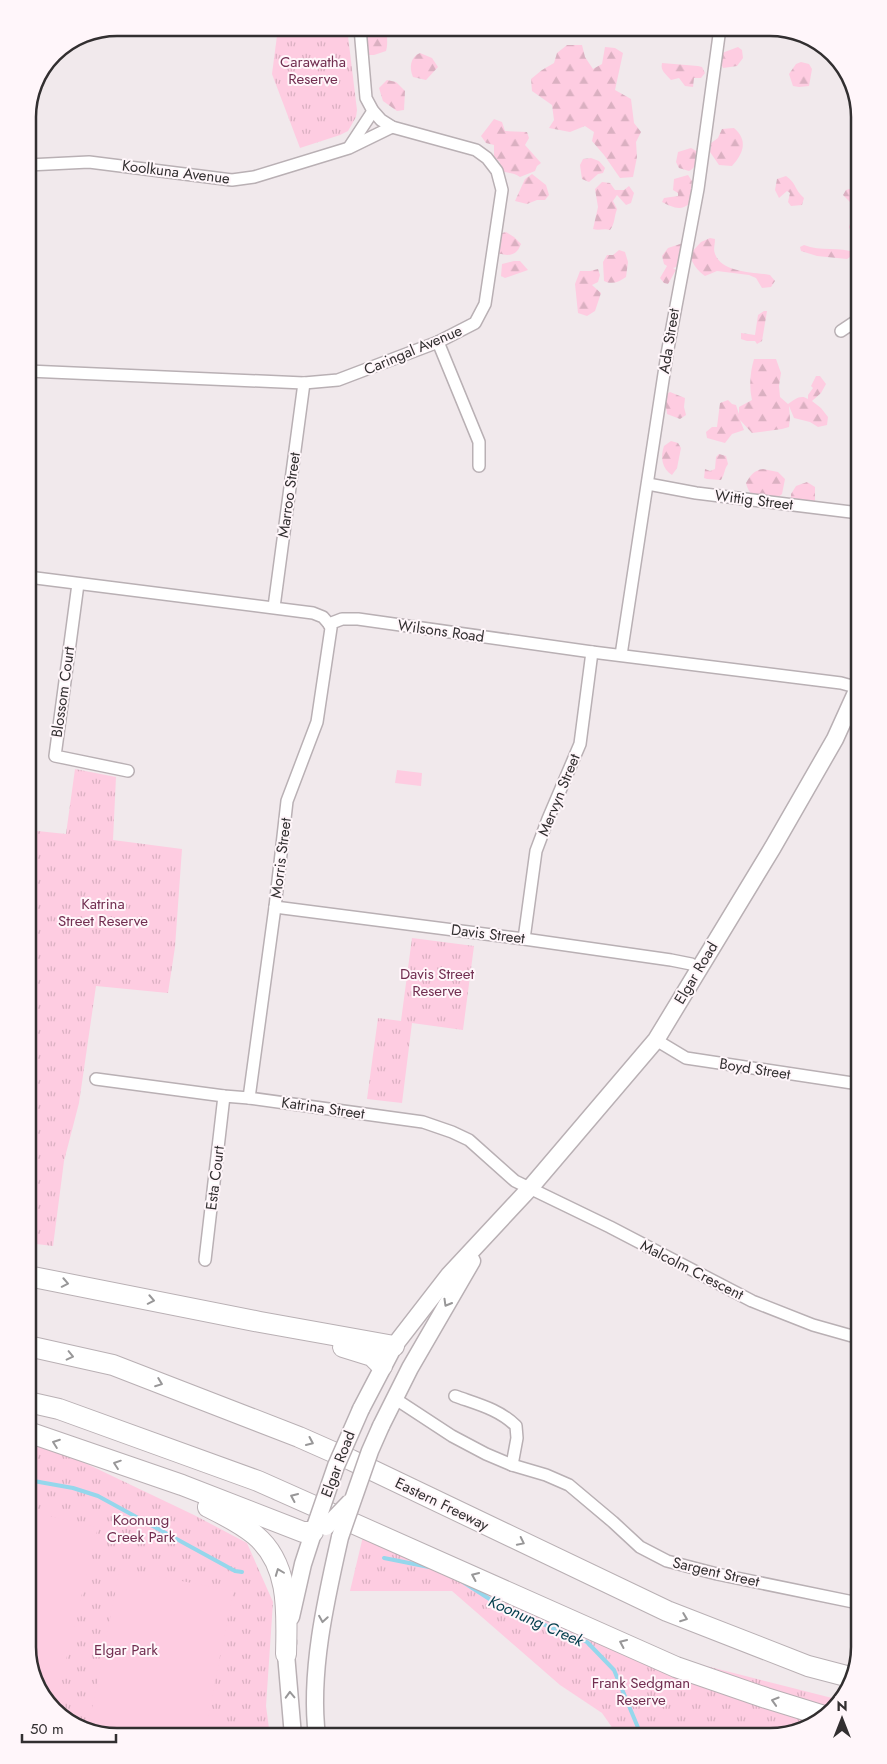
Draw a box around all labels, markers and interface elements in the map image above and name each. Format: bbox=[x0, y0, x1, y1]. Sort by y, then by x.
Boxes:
park label: Carawatha Reserve bbox=[280, 51, 346, 90]
street label: Koolkuna Avenue bbox=[121, 154, 231, 190]
street label: Ada Street bbox=[653, 306, 685, 375]
street label: Caringal Avenue bbox=[360, 319, 466, 381]
street label: Marroo Street bbox=[272, 450, 306, 539]
street label: Wittig Street bbox=[714, 484, 795, 516]
street label: Wilsons Road bbox=[396, 614, 486, 648]
street label: Blossom Court bbox=[46, 645, 80, 739]
street label: Mervyn Street bbox=[532, 750, 586, 840]
street label: Morris Street bbox=[265, 816, 297, 899]
park label: Katrina Street Reserve bbox=[58, 893, 148, 932]
street label: Davis Street bbox=[450, 919, 527, 949]
street label: Elgar Road bbox=[669, 938, 723, 1008]
park label: Davis Street Reserve bbox=[400, 963, 474, 1002]
street label: Boyd Street bbox=[718, 1053, 793, 1086]
street label: Katrina Street bbox=[280, 1091, 366, 1125]
street label: Esta Court bbox=[200, 1144, 230, 1211]
street label: Malcolm Crescent bbox=[637, 1235, 748, 1306]
one-way arrow bbox=[61, 1278, 70, 1288]
one-way arrow bbox=[147, 1294, 156, 1305]
one-way arrow bbox=[443, 1297, 453, 1306]
one-way arrow bbox=[66, 1350, 75, 1361]
one-way arrow bbox=[154, 1377, 163, 1387]
street label: Elgar Road bbox=[315, 1428, 361, 1500]
one-way arrow bbox=[305, 1436, 314, 1446]
one-way arrow bbox=[52, 1439, 60, 1449]
one-way arrow bbox=[114, 1460, 122, 1470]
street label: Eastern Freeway bbox=[391, 1472, 493, 1536]
one-way arrow bbox=[290, 1492, 299, 1503]
park label: Koonung Creek Park bbox=[107, 1509, 176, 1548]
one-way arrow bbox=[516, 1535, 525, 1546]
street label: Sargent Street bbox=[670, 1551, 762, 1593]
one-way arrow bbox=[275, 1568, 285, 1576]
one-way arrow bbox=[471, 1572, 480, 1583]
water label: Koonung Creek bbox=[485, 1590, 588, 1653]
one-way arrow bbox=[679, 1612, 688, 1622]
one-way arrow bbox=[319, 1615, 329, 1624]
one-way arrow bbox=[619, 1638, 628, 1649]
park label: Elgar Park bbox=[94, 1639, 158, 1661]
park label: Frank Sedgman Reserve bbox=[592, 1672, 690, 1711]
one-way arrow bbox=[284, 1691, 295, 1699]
north arrow bbox=[817, 1694, 867, 1744]
text: N bbox=[836, 1696, 848, 1716]
one-way arrow bbox=[771, 1697, 779, 1707]
scale bar bbox=[22, 1712, 116, 1744]
text: 50 m bbox=[30, 1718, 64, 1740]

